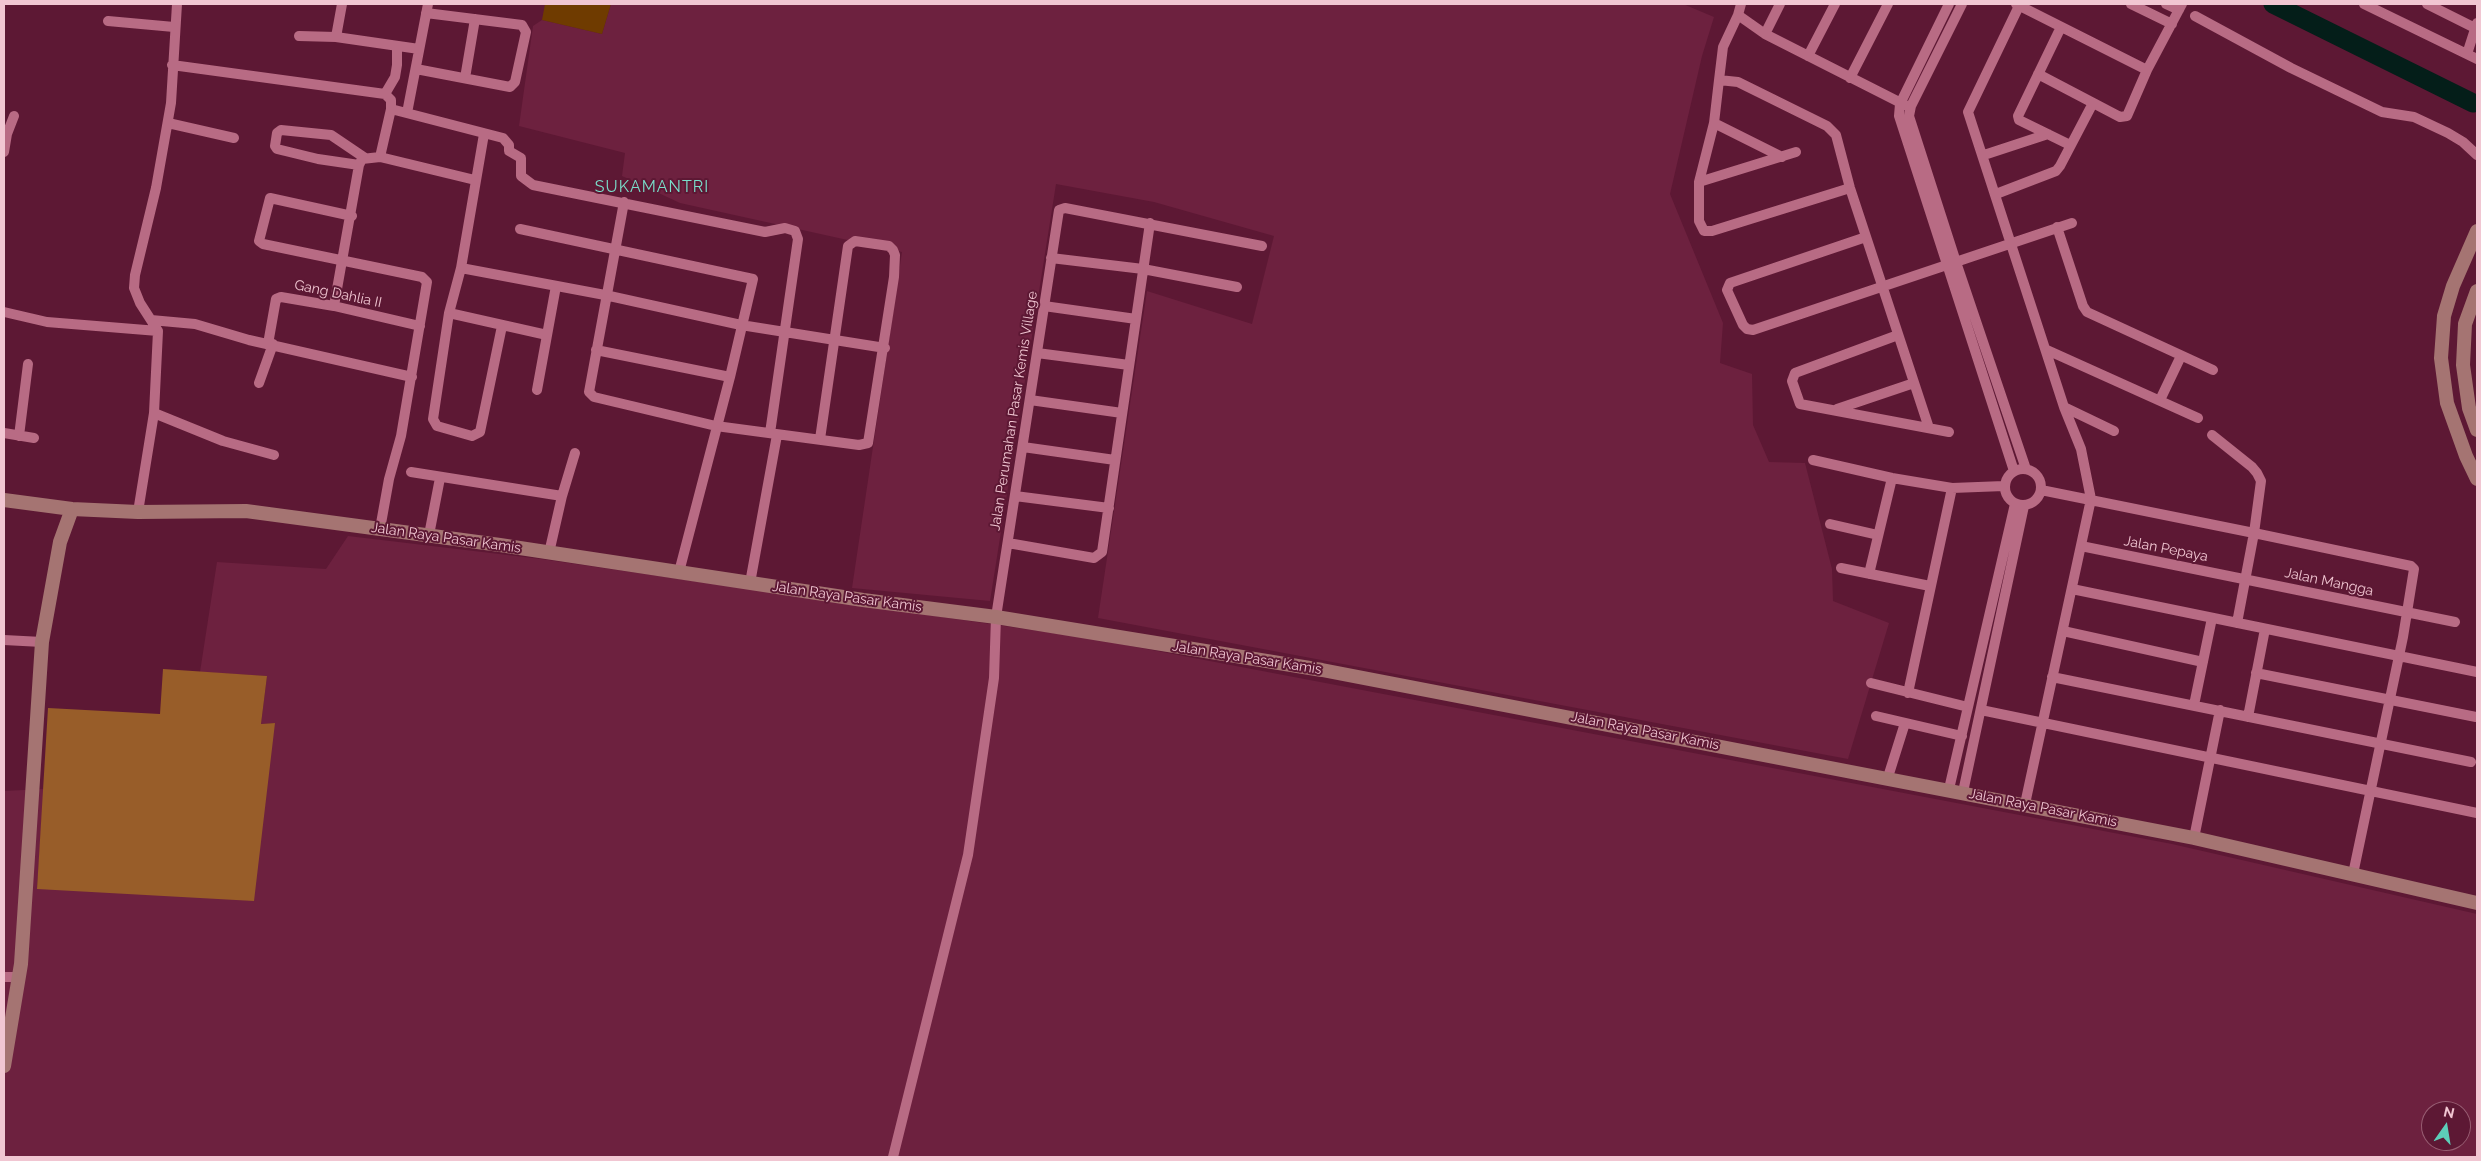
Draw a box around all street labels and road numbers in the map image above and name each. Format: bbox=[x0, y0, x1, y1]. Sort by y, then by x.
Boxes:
street label: Gang Dahlia II bbox=[293, 277, 383, 311]
street label: Jalan Perumahan Pasar Kemis Village bbox=[987, 290, 1041, 532]
street label: Jalan Raya Pasar Kamis bbox=[370, 519, 522, 557]
street label: Jalan Pepaya bbox=[2123, 533, 2209, 565]
street label: Jalan Mangga bbox=[2283, 564, 2375, 600]
street label: Jalan Raya Pasar Kamis bbox=[771, 578, 923, 616]
street label: Jalan Raya Pasar Kamis bbox=[1171, 638, 1323, 678]
street label: Jalan Raya Pasar Kamis bbox=[1569, 708, 1721, 754]
street label: Jalan Raya Pasar Kamis bbox=[1967, 785, 2119, 831]

